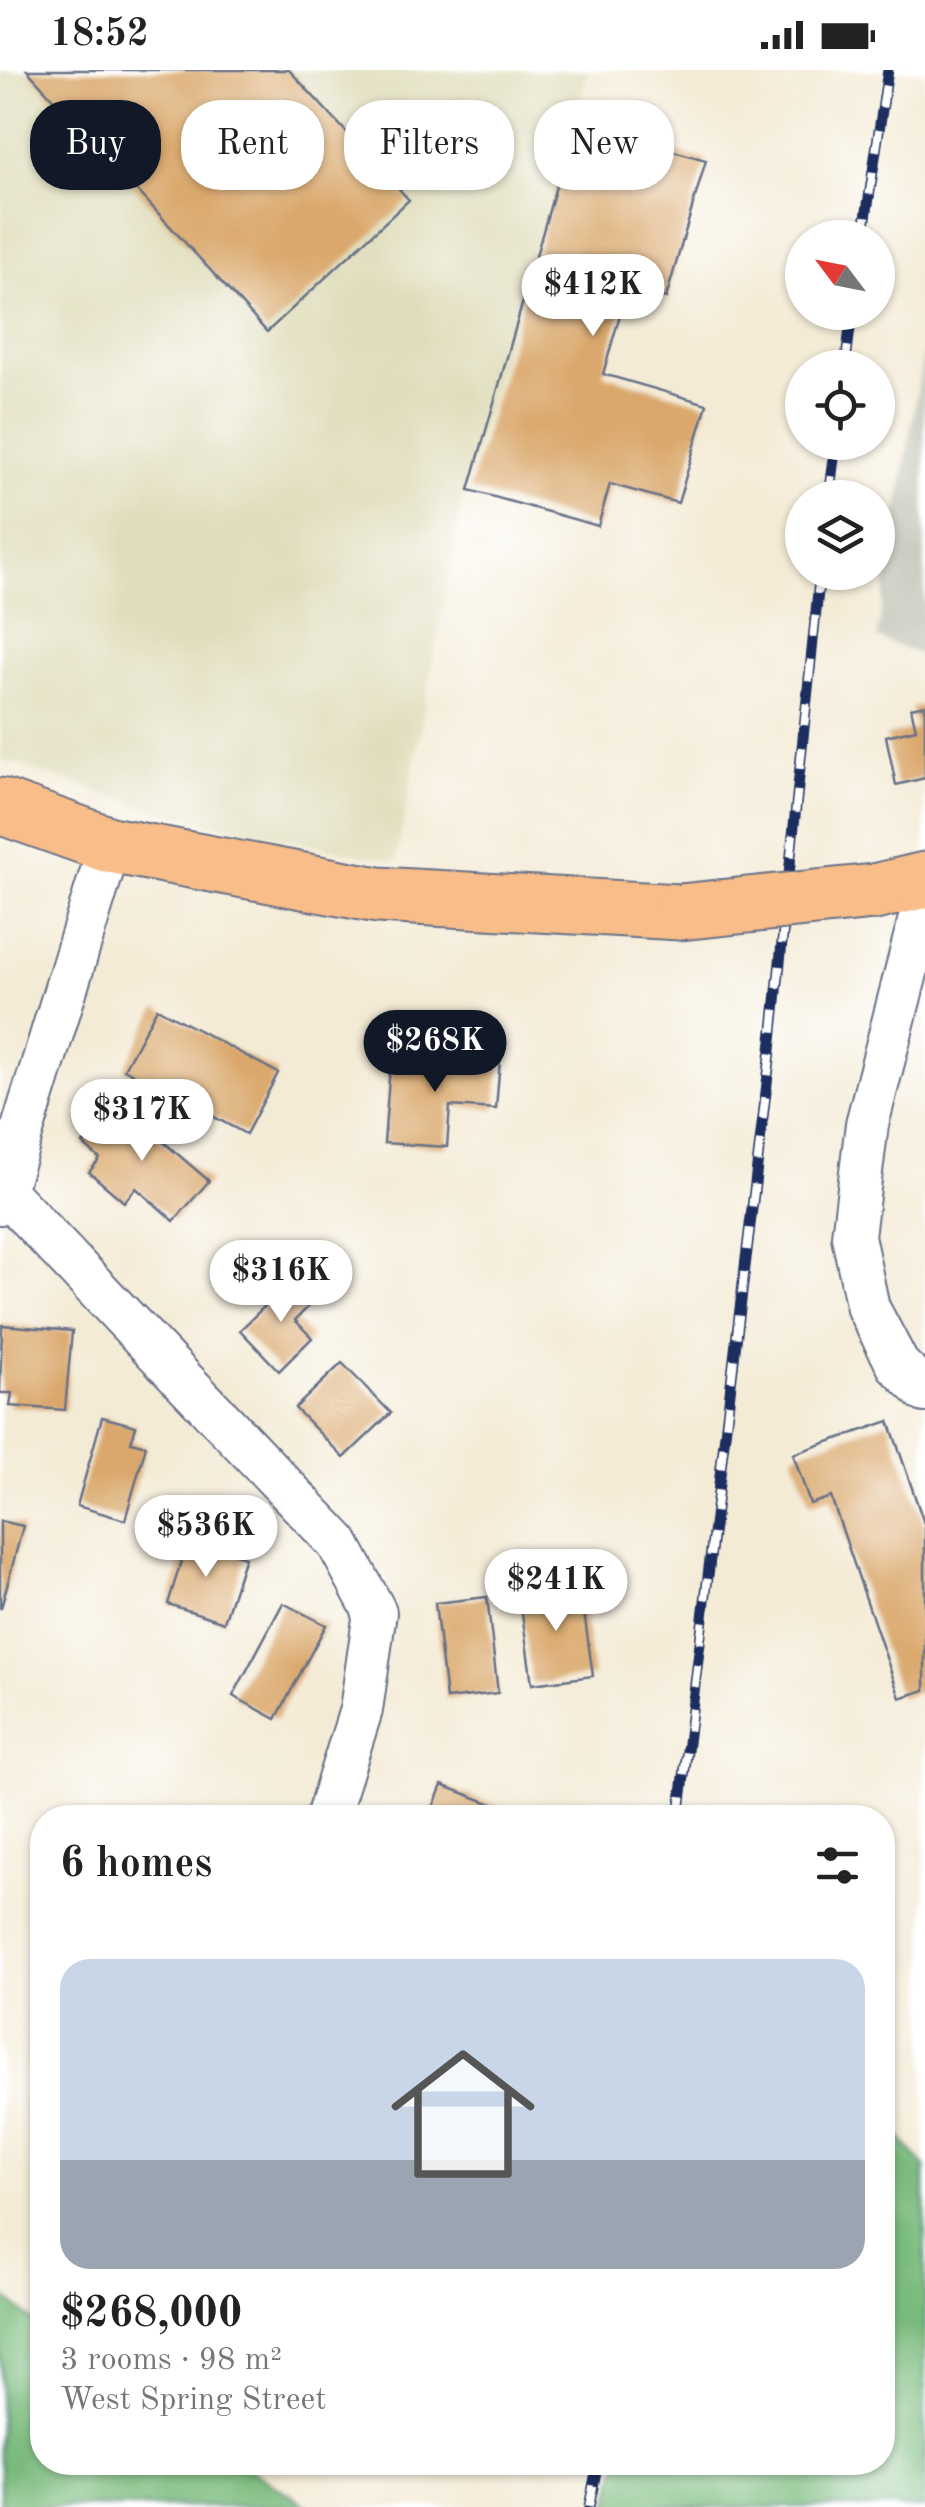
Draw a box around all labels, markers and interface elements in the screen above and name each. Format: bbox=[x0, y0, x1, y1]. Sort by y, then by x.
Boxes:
text: 18:52 bbox=[50, 16, 149, 54]
chip: Buy bbox=[30, 100, 161, 190]
chip: Rent bbox=[181, 100, 324, 190]
chip: Filters bbox=[344, 100, 514, 190]
chip: New bbox=[534, 100, 674, 190]
north arrow bbox=[785, 220, 895, 330]
map controls bbox=[785, 220, 895, 590]
pin: $412K bbox=[523, 254, 663, 339]
text: $412K bbox=[544, 270, 642, 302]
button: locate bbox=[785, 350, 895, 460]
button: layers bbox=[785, 480, 895, 590]
pin: $268K bbox=[365, 1010, 505, 1095]
text: $268K bbox=[386, 1026, 484, 1058]
pin: $317K bbox=[72, 1079, 212, 1164]
text: $317K bbox=[93, 1095, 191, 1127]
pin: $316K bbox=[211, 1240, 351, 1325]
text: $316K bbox=[232, 1256, 330, 1288]
pin: $536K bbox=[136, 1495, 276, 1580]
text: $536K bbox=[157, 1511, 255, 1543]
pin: $241K bbox=[486, 1549, 626, 1634]
text: $241K bbox=[507, 1565, 605, 1597]
icon: filters bbox=[810, 1838, 865, 1893]
text: 6 homes bbox=[60, 1844, 212, 1886]
icon: home bbox=[373, 2024, 553, 2204]
text: $268,000 bbox=[60, 2294, 242, 2336]
text: 3 rooms · 98 m² bbox=[60, 2345, 282, 2377]
text: West Spring Street bbox=[60, 2385, 326, 2417]

